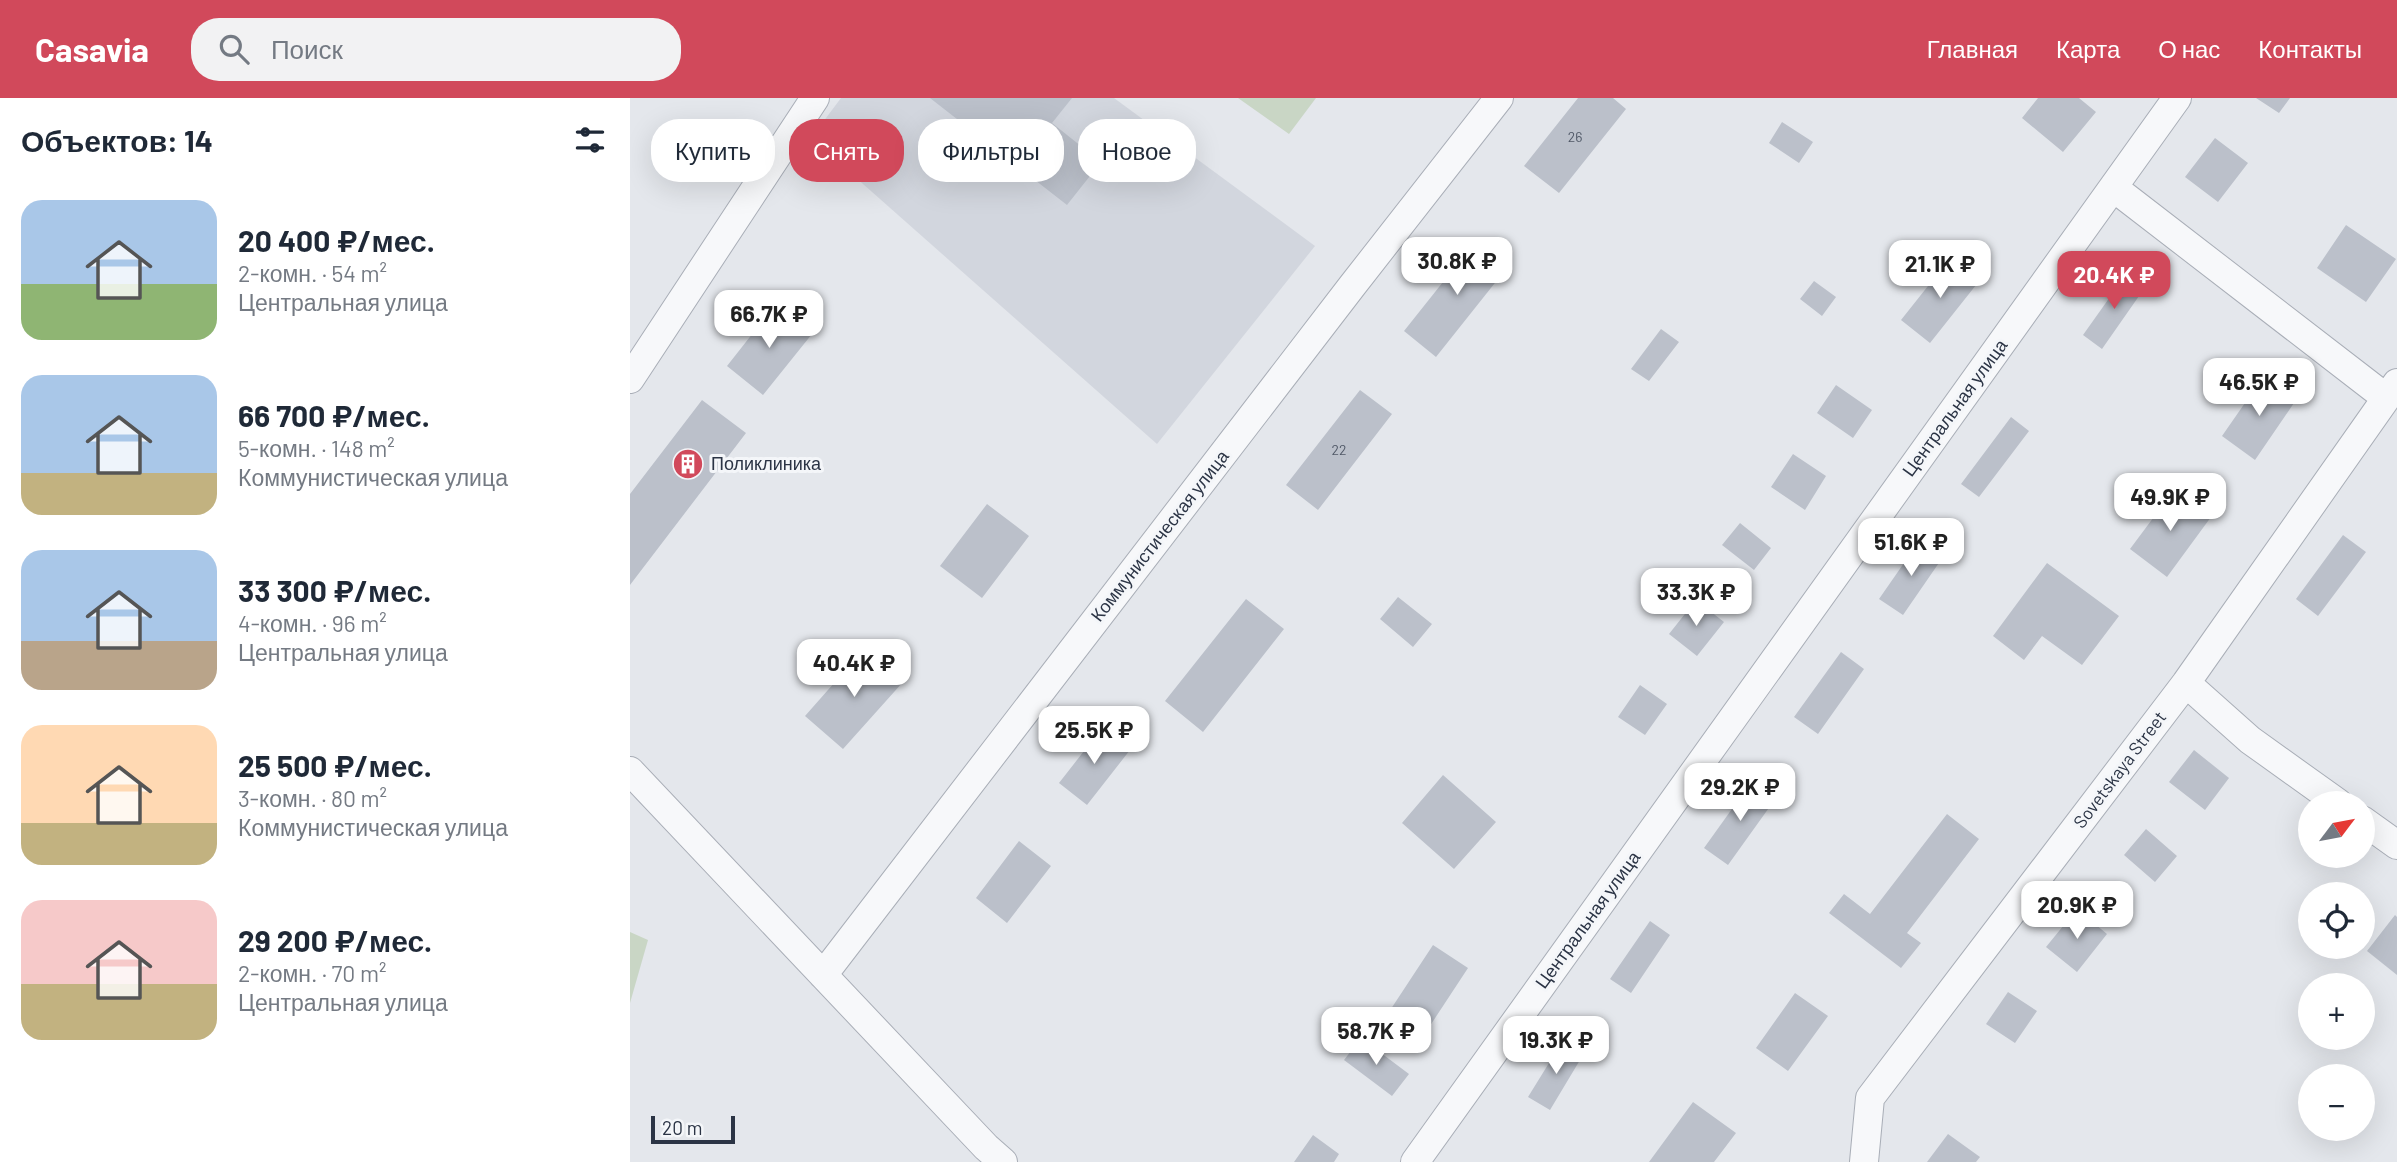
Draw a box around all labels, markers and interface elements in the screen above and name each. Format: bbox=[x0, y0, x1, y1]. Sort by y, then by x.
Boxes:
search box bbox=[191, 18, 681, 81]
text: Casavia bbox=[35, 29, 149, 69]
icon: search bbox=[215, 30, 253, 68]
text: Поиск bbox=[271, 33, 343, 64]
text: Главная bbox=[1927, 34, 2018, 63]
text: Карта bbox=[2056, 34, 2120, 63]
text: О нас bbox=[2158, 34, 2220, 63]
text: Контакты bbox=[2258, 34, 2362, 63]
chip: Купить bbox=[651, 119, 775, 182]
chip: Снять bbox=[789, 119, 904, 182]
chip: Фильтры bbox=[918, 119, 1064, 182]
chip: Новое bbox=[1078, 119, 1196, 182]
icon: filters bbox=[571, 121, 609, 159]
text: Объектов: 14 bbox=[21, 122, 213, 158]
house number: 26 bbox=[1568, 128, 1582, 145]
text: 20 400 ₽/мес. bbox=[238, 222, 435, 258]
icon: home bbox=[77, 228, 161, 312]
pin: 30.8K ₽ bbox=[1392, 238, 1522, 297]
pin: 21.1K ₽ bbox=[1875, 240, 2005, 300]
text: 30.8K ₽ bbox=[1417, 246, 1497, 274]
text: 21.1K ₽ bbox=[1905, 249, 1975, 277]
pin: 20.4K ₽ bbox=[2049, 252, 2179, 311]
text: 2-комн. · 54 m² bbox=[238, 259, 387, 287]
text: 20.4K ₽ bbox=[2073, 260, 2155, 288]
text: Центральная улица bbox=[238, 288, 448, 316]
pin: 66.7K ₽ bbox=[704, 290, 834, 350]
text: 66.7K ₽ bbox=[730, 299, 808, 327]
street label: Центральная улица bbox=[1897, 334, 2012, 480]
pin: 46.5K ₽ bbox=[2194, 358, 2324, 418]
text: 46.5K ₽ bbox=[2219, 367, 2299, 395]
text: 66 700 ₽/мес. bbox=[238, 397, 430, 433]
icon: home bbox=[77, 403, 161, 487]
text: 5-комн. · 148 m² bbox=[238, 434, 395, 462]
house number: 22 bbox=[1331, 441, 1347, 458]
street label: Коммунистическая улица bbox=[1086, 445, 1234, 625]
building icon: Поликлиника bbox=[671, 447, 705, 481]
place label: Поликлиника bbox=[711, 452, 822, 474]
text: Коммунистическая улица bbox=[238, 463, 508, 491]
pin: 49.9K ₽ bbox=[2105, 474, 2235, 533]
text: 49.9K ₽ bbox=[2130, 482, 2210, 510]
pin: 51.6K ₽ bbox=[1846, 518, 1976, 578]
text: 51.6K ₽ bbox=[1874, 527, 1948, 555]
pin: 33.3K ₽ bbox=[1631, 568, 1761, 628]
text: 33 300 ₽/мес. bbox=[238, 572, 431, 608]
text: 33.3K ₽ bbox=[1657, 577, 1735, 605]
icon: home bbox=[77, 578, 161, 662]
text: 4-комн. · 96 m² bbox=[238, 609, 387, 637]
text: Центральная улица bbox=[238, 638, 448, 666]
pin: 40.4K ₽ bbox=[789, 640, 919, 699]
text: 40.4K ₽ bbox=[813, 648, 895, 676]
pin: 25.5K ₽ bbox=[1029, 706, 1159, 766]
street label: Sovetskaya Street bbox=[2068, 707, 2170, 832]
text: 25.5K ₽ bbox=[1054, 715, 1134, 743]
text: 25 500 ₽/мес. bbox=[238, 747, 432, 783]
icon: home bbox=[77, 753, 161, 837]
pin: 29.2K ₽ bbox=[1675, 764, 1805, 823]
text: 29.2K ₽ bbox=[1700, 772, 1780, 800]
text: 3-комн. · 80 m² bbox=[238, 784, 387, 812]
north arrow bbox=[2298, 791, 2375, 868]
map controls bbox=[2298, 791, 2375, 1141]
text: Коммунистическая улица bbox=[238, 813, 508, 841]
street label: Центральная улица bbox=[1530, 846, 1645, 992]
pin: 20.9K ₽ bbox=[2012, 882, 2142, 941]
button: locate bbox=[2298, 882, 2375, 959]
text: 20.9K ₽ bbox=[2037, 890, 2117, 918]
text: 29 200 ₽/мес. bbox=[238, 922, 432, 958]
icon: home bbox=[77, 928, 161, 1012]
text: 2-комн. · 70 m² bbox=[238, 959, 386, 987]
button: + bbox=[2298, 973, 2375, 1050]
text: Центральная улица bbox=[238, 988, 448, 1016]
pin: 58.7K ₽ bbox=[1311, 1007, 1441, 1067]
text: 58.7K ₽ bbox=[1337, 1016, 1415, 1044]
pin: 19.3K ₽ bbox=[1491, 1016, 1621, 1076]
text: 19.3K ₽ bbox=[1519, 1025, 1593, 1053]
button: − bbox=[2298, 1064, 2375, 1141]
scale bar bbox=[651, 1113, 735, 1145]
text: 20 m bbox=[662, 1116, 702, 1139]

